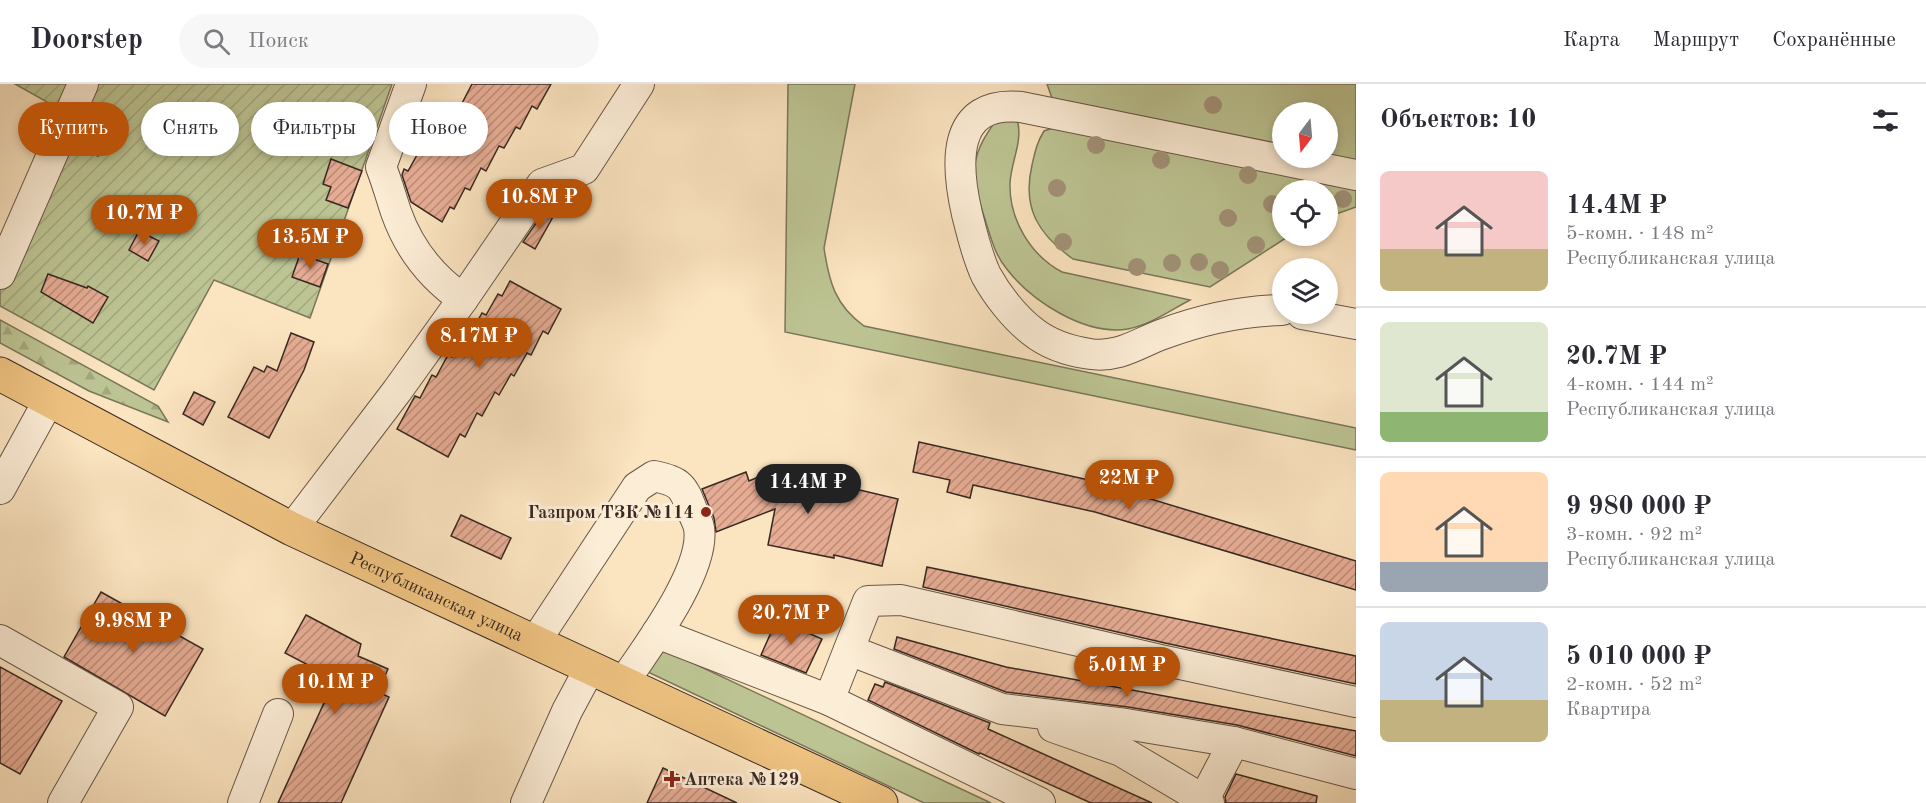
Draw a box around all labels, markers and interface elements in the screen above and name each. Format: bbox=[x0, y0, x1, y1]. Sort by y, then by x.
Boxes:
search box bbox=[179, 14, 599, 68]
icon: search bbox=[200, 25, 233, 58]
text: Doorstep bbox=[30, 27, 143, 55]
text: Поиск bbox=[248, 30, 309, 52]
text: Карта bbox=[1563, 30, 1620, 51]
text: Маршрут bbox=[1653, 30, 1739, 51]
text: Сохранённые bbox=[1772, 30, 1896, 51]
chip: Купить bbox=[18, 102, 129, 156]
chip: Снять bbox=[141, 102, 239, 156]
chip: Фильтры bbox=[251, 102, 377, 156]
chip: Новое bbox=[389, 102, 488, 156]
north arrow bbox=[1272, 102, 1338, 168]
map controls bbox=[1272, 102, 1338, 324]
icon: filters bbox=[1869, 104, 1902, 137]
text: Объектов: 10 bbox=[1380, 107, 1536, 133]
pin: 10.8M ₽ bbox=[484, 179, 594, 230]
button: locate bbox=[1272, 180, 1338, 246]
text: 10.8M ₽ bbox=[500, 188, 578, 208]
text: 14.4M ₽ bbox=[1566, 193, 1667, 219]
pin: 10.7M ₽ bbox=[89, 195, 199, 246]
icon: home bbox=[1428, 195, 1500, 267]
text: 10.7M ₽ bbox=[105, 204, 183, 224]
pin: 13.5M ₽ bbox=[255, 219, 365, 270]
text: 5-комн. · 148 m² bbox=[1566, 224, 1714, 244]
text: 13.5M ₽ bbox=[271, 228, 349, 248]
text: Республиканская улица bbox=[1566, 249, 1775, 269]
button: layers bbox=[1272, 258, 1338, 324]
pin: 8.17M ₽ bbox=[424, 318, 534, 369]
text: 8.17M ₽ bbox=[440, 327, 518, 347]
text: 20.7M ₽ bbox=[1566, 344, 1667, 370]
icon: home bbox=[1428, 346, 1500, 418]
text: 4-комн. · 144 m² bbox=[1566, 375, 1714, 395]
text: Республиканская улица bbox=[1566, 400, 1775, 420]
pin: 22M ₽ bbox=[1087, 460, 1171, 511]
pin: 14.4M ₽ bbox=[753, 464, 863, 515]
text: 22M ₽ bbox=[1099, 469, 1159, 489]
text: 14.4M ₽ bbox=[769, 473, 847, 493]
text: 9 980 000 ₽ bbox=[1566, 494, 1712, 520]
icon: home bbox=[1428, 496, 1500, 568]
place label: Газпром ТЗК №114 bbox=[528, 504, 694, 522]
marker: Газпром ТЗК №114 bbox=[699, 505, 713, 519]
text: 3-комн. · 92 m² bbox=[1566, 525, 1702, 545]
street label: Республиканская улица bbox=[347, 549, 526, 645]
text: Республиканская улица bbox=[1566, 550, 1775, 570]
pin: 20.7M ₽ bbox=[736, 595, 846, 646]
pin: 9.98M ₽ bbox=[78, 603, 188, 654]
text: 20.7M ₽ bbox=[752, 604, 830, 624]
text: 9.98M ₽ bbox=[94, 612, 172, 632]
text: 5 010 000 ₽ bbox=[1566, 644, 1712, 670]
icon: home bbox=[1428, 646, 1500, 718]
pin: 5.01M ₽ bbox=[1072, 647, 1182, 698]
text: 5.01M ₽ bbox=[1088, 656, 1166, 676]
pin: 10.1M ₽ bbox=[280, 664, 390, 715]
text: 10.1M ₽ bbox=[296, 673, 374, 693]
text: 2-комн. · 52 m² bbox=[1566, 675, 1702, 695]
text: Квартира bbox=[1566, 700, 1651, 720]
place label: Аптека №129 bbox=[684, 771, 799, 789]
marker: Аптека №129 bbox=[665, 772, 679, 786]

